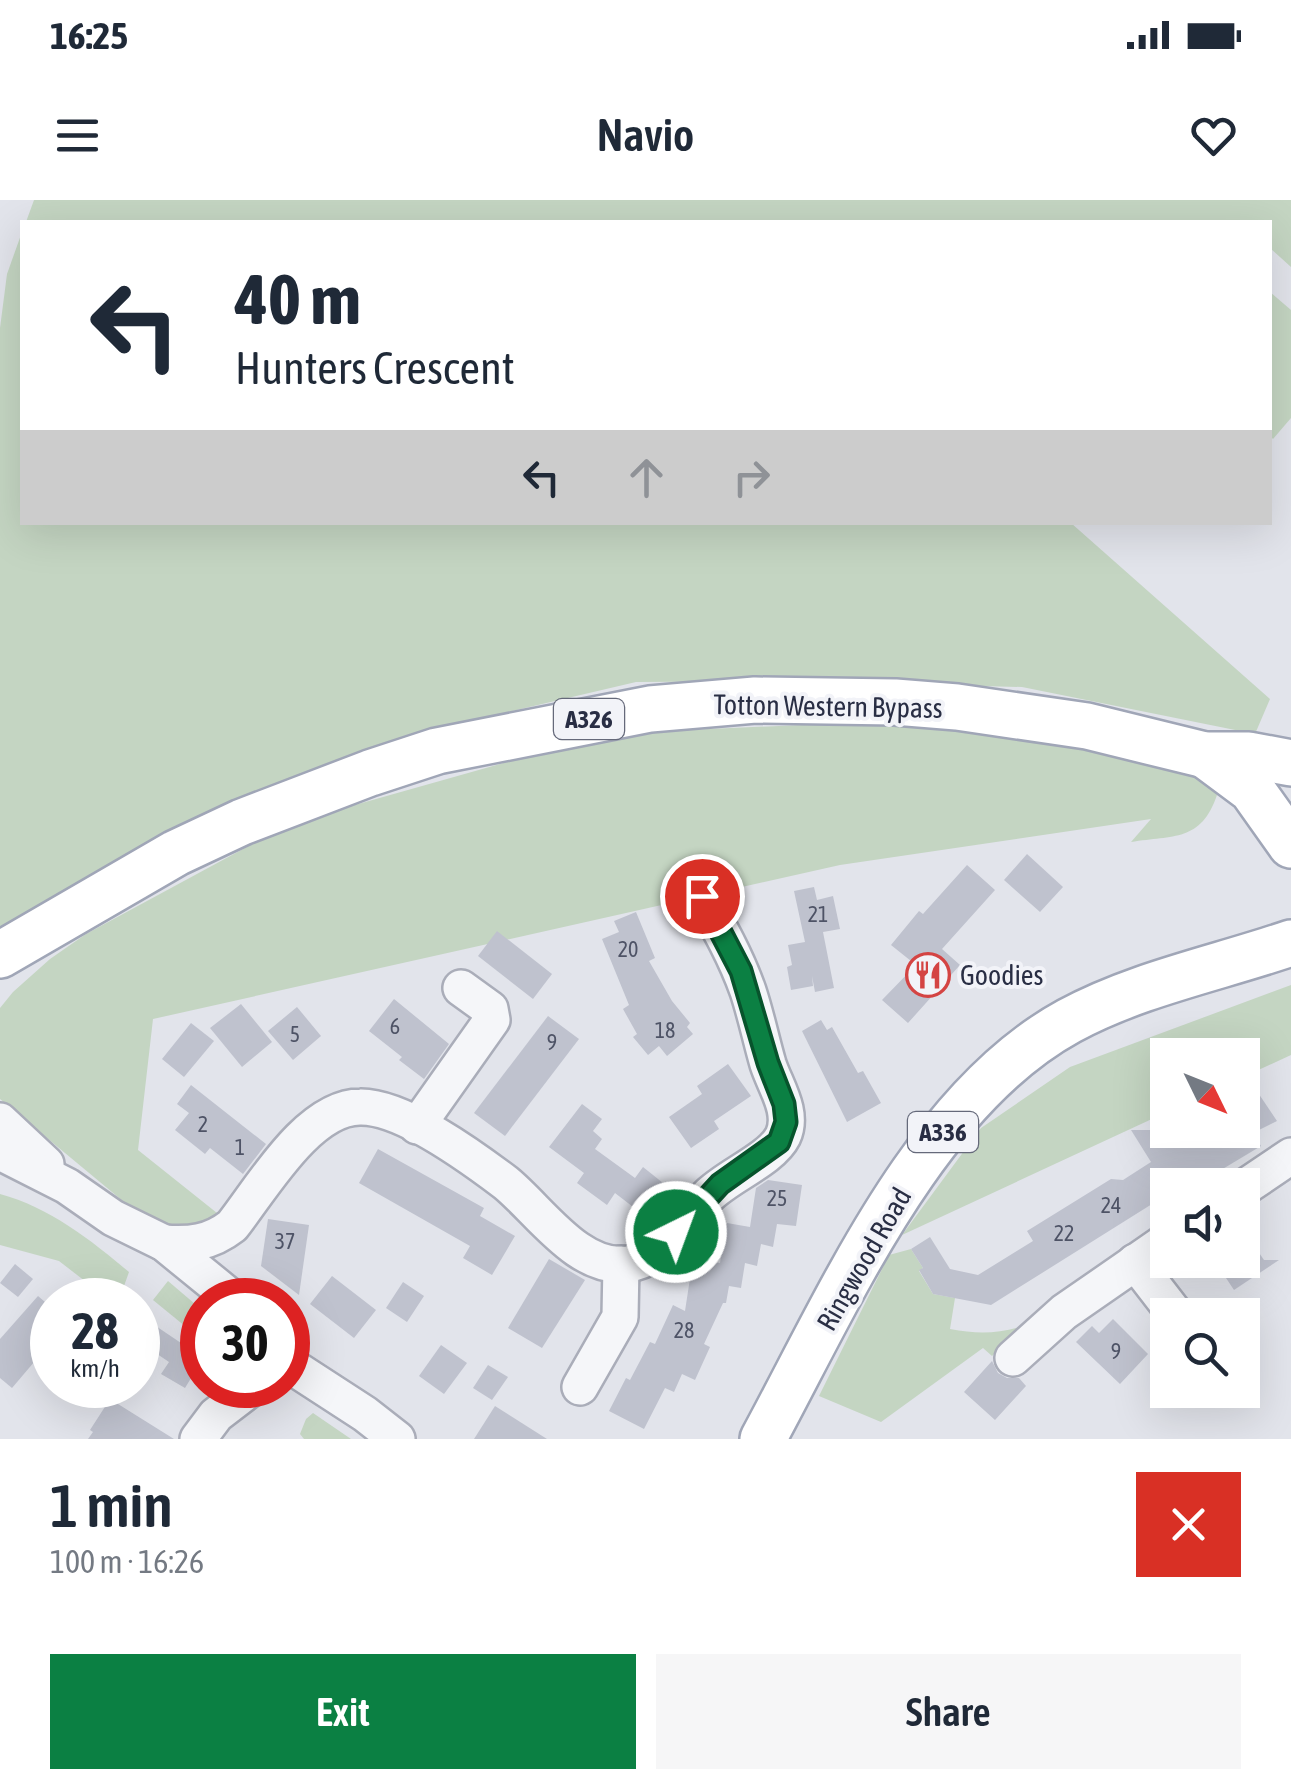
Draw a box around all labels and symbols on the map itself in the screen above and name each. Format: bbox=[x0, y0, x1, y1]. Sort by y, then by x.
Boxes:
street label: Totton Western Bypass bbox=[713, 688, 943, 724]
road number: A326 bbox=[554, 699, 624, 739]
pin bbox=[660, 854, 745, 939]
house number: 21 bbox=[808, 901, 828, 927]
house number: 20 bbox=[618, 936, 638, 962]
restaurant icon: Goodies bbox=[905, 952, 951, 998]
place label: Goodies bbox=[960, 959, 1043, 991]
house number: 6 bbox=[390, 1013, 400, 1039]
house number: 18 bbox=[655, 1017, 675, 1043]
house number: 5 bbox=[290, 1021, 300, 1047]
house number: 9 bbox=[547, 1029, 557, 1055]
north arrow bbox=[1150, 1038, 1260, 1148]
house number: 2 bbox=[198, 1111, 208, 1137]
road number: A336 bbox=[908, 1112, 978, 1152]
house number: 1 bbox=[235, 1134, 245, 1160]
position arrow bbox=[624, 1180, 728, 1284]
street label: Ringwood Road bbox=[810, 1182, 918, 1336]
house number: 25 bbox=[767, 1185, 787, 1211]
house number: 24 bbox=[1101, 1192, 1121, 1218]
house number: 22 bbox=[1054, 1220, 1074, 1246]
house number: 37 bbox=[275, 1228, 295, 1254]
speed limit sign: 30 bbox=[180, 1278, 310, 1408]
house number: 28 bbox=[674, 1317, 694, 1343]
house number: 9 bbox=[1111, 1338, 1121, 1364]

